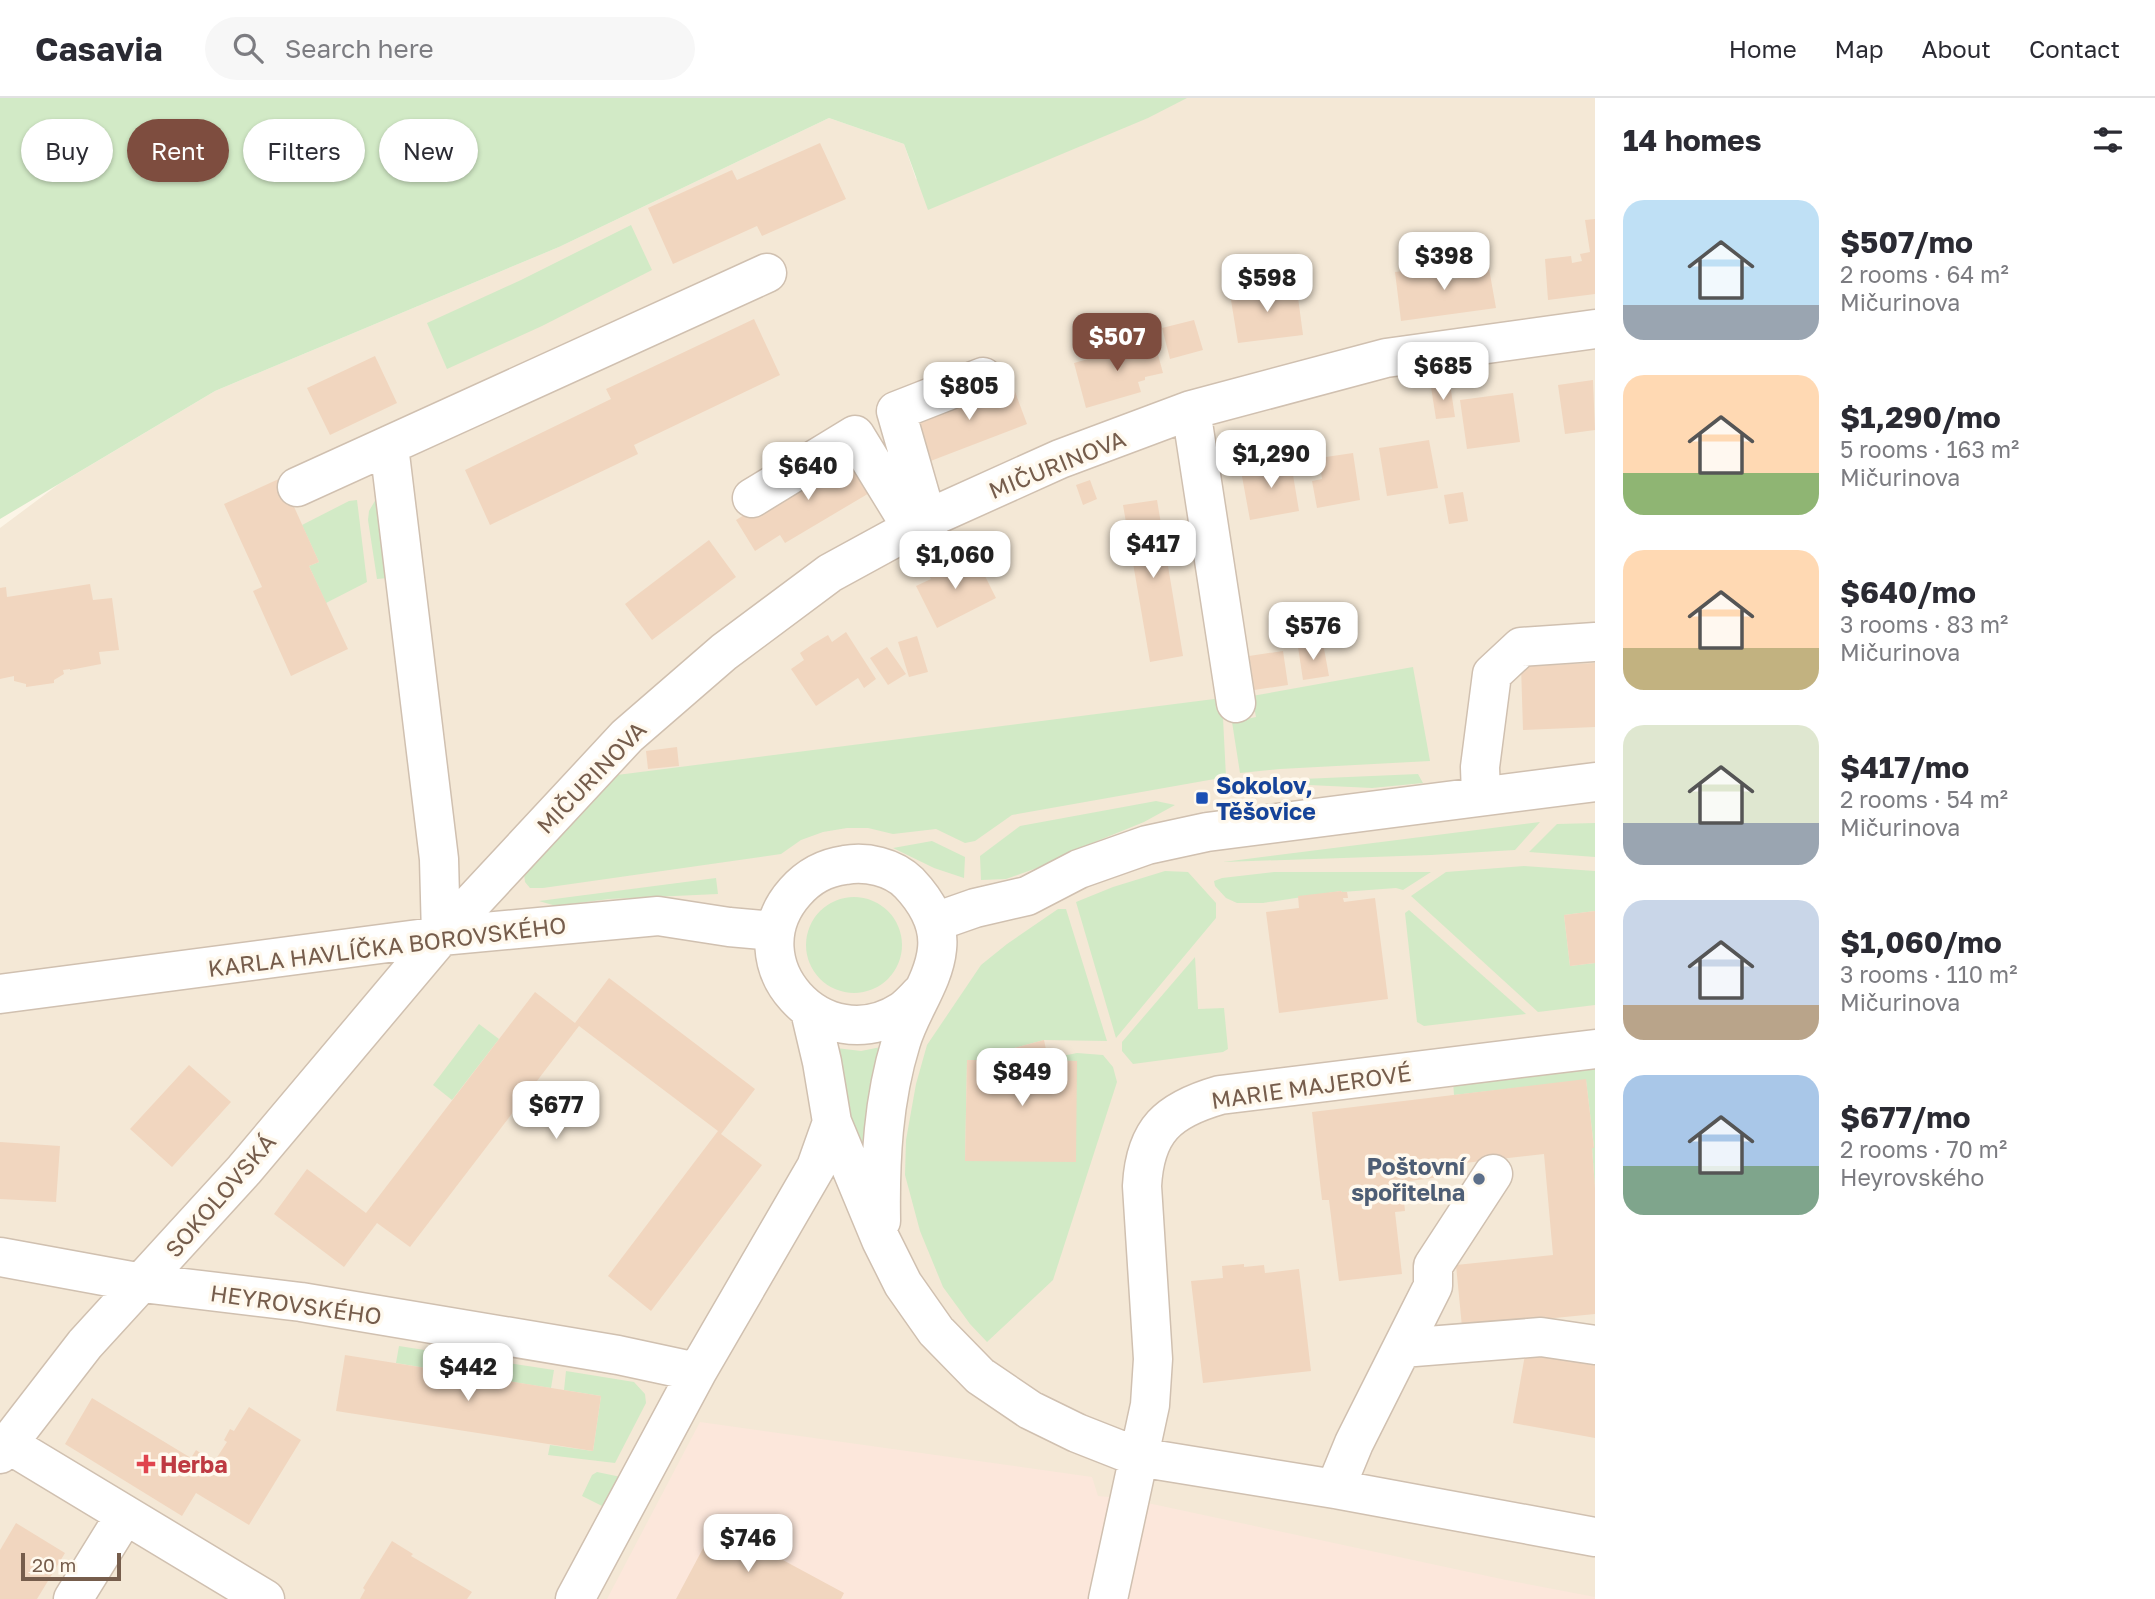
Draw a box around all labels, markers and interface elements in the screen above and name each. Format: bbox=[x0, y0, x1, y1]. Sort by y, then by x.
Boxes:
search box bbox=[205, 17, 695, 80]
text: Casavia bbox=[35, 29, 163, 68]
icon: search bbox=[229, 29, 267, 67]
text: Search here bbox=[285, 33, 434, 64]
text: Home bbox=[1729, 34, 1797, 63]
text: Map bbox=[1835, 34, 1884, 63]
text: About bbox=[1922, 34, 1991, 63]
text: Contact bbox=[2029, 34, 2120, 63]
chip: Buy bbox=[21, 119, 113, 182]
chip: Rent bbox=[127, 119, 229, 182]
chip: Filters bbox=[243, 119, 365, 182]
chip: New bbox=[379, 119, 478, 182]
icon: filters bbox=[2089, 121, 2127, 159]
text: 14 homes bbox=[1623, 122, 1762, 158]
text: $507/mo bbox=[1840, 224, 1973, 260]
icon: home bbox=[1679, 228, 1763, 312]
pin: $398 bbox=[1403, 232, 1485, 292]
text: $398 bbox=[1415, 241, 1473, 269]
pin: $598 bbox=[1226, 254, 1308, 314]
text: 2 rooms · 64 m² bbox=[1840, 260, 2009, 288]
text: $598 bbox=[1238, 263, 1296, 291]
text: Mičurinova bbox=[1840, 288, 1960, 316]
pin: $507 bbox=[1076, 314, 1158, 373]
text: $507 bbox=[1089, 322, 1145, 350]
pin: $685 bbox=[1402, 342, 1484, 402]
text: $685 bbox=[1414, 351, 1472, 379]
pin: $805 bbox=[928, 362, 1010, 422]
text: $805 bbox=[939, 371, 999, 399]
text: $1,290/mo bbox=[1840, 399, 2001, 435]
icon: home bbox=[1679, 403, 1763, 487]
street label: MIČURINOVA bbox=[984, 424, 1130, 504]
pin: $1,290 bbox=[1214, 430, 1328, 490]
text: 5 rooms · 163 m² bbox=[1840, 435, 2019, 463]
text: $1,290 bbox=[1232, 439, 1310, 467]
pin: $640 bbox=[767, 442, 849, 502]
text: $640 bbox=[778, 451, 838, 479]
text: Mičurinova bbox=[1840, 463, 1960, 491]
pin: $417 bbox=[1112, 520, 1194, 580]
text: $417 bbox=[1126, 529, 1180, 557]
pin: $1,060 bbox=[898, 532, 1012, 591]
text: $1,060 bbox=[915, 540, 995, 568]
text: $640/mo bbox=[1840, 574, 1976, 610]
icon: home bbox=[1679, 578, 1763, 662]
pin: $576 bbox=[1272, 602, 1354, 662]
text: 3 rooms · 83 m² bbox=[1840, 610, 2008, 638]
text: $576 bbox=[1285, 611, 1341, 639]
text: Mičurinova bbox=[1840, 638, 1960, 666]
street label: MIČURINOVA bbox=[531, 715, 651, 839]
text: $417/mo bbox=[1840, 749, 1969, 785]
icon: home bbox=[1679, 753, 1763, 837]
place label: Sokolov, Těšovice bbox=[1216, 771, 1316, 825]
text: 2 rooms · 54 m² bbox=[1840, 785, 2008, 813]
marker: Sokolov, Těšovice bbox=[1194, 790, 1210, 806]
text: Mičurinova bbox=[1840, 813, 1960, 841]
street label: KARLA HAVLÍČKA BOROVSKÉHO bbox=[206, 910, 568, 982]
text: $1,060/mo bbox=[1840, 924, 2002, 960]
icon: home bbox=[1679, 928, 1763, 1012]
text: 3 rooms · 110 m² bbox=[1840, 960, 2017, 988]
text: Mičurinova bbox=[1840, 988, 1960, 1016]
pin: $849 bbox=[981, 1048, 1063, 1108]
text: $849 bbox=[992, 1057, 1052, 1085]
street label: MARIE MAJEROVÉ bbox=[1209, 1058, 1413, 1114]
pin: $677 bbox=[515, 1082, 597, 1141]
text: $677 bbox=[528, 1090, 584, 1118]
text: $677/mo bbox=[1840, 1099, 1971, 1135]
icon: home bbox=[1679, 1103, 1763, 1187]
street label: SOKOLOVSKÁ bbox=[159, 1128, 281, 1262]
text: 2 rooms · 70 m² bbox=[1840, 1135, 2007, 1163]
place label: Poštovní spořitelna bbox=[1351, 1152, 1467, 1206]
text: Heyrovského bbox=[1840, 1163, 1984, 1191]
marker: Poštovní spořitelna bbox=[1471, 1171, 1487, 1187]
street label: HEYROVSKÉHO bbox=[208, 1278, 384, 1330]
pin: $442 bbox=[427, 1344, 509, 1403]
text: $442 bbox=[439, 1352, 497, 1380]
place label: Herba bbox=[160, 1450, 228, 1478]
marker: Herba bbox=[138, 1456, 154, 1472]
pin: $746 bbox=[707, 1514, 789, 1574]
text: $746 bbox=[720, 1523, 776, 1551]
scale bar bbox=[21, 1550, 121, 1582]
text: 20 m bbox=[32, 1553, 76, 1576]

